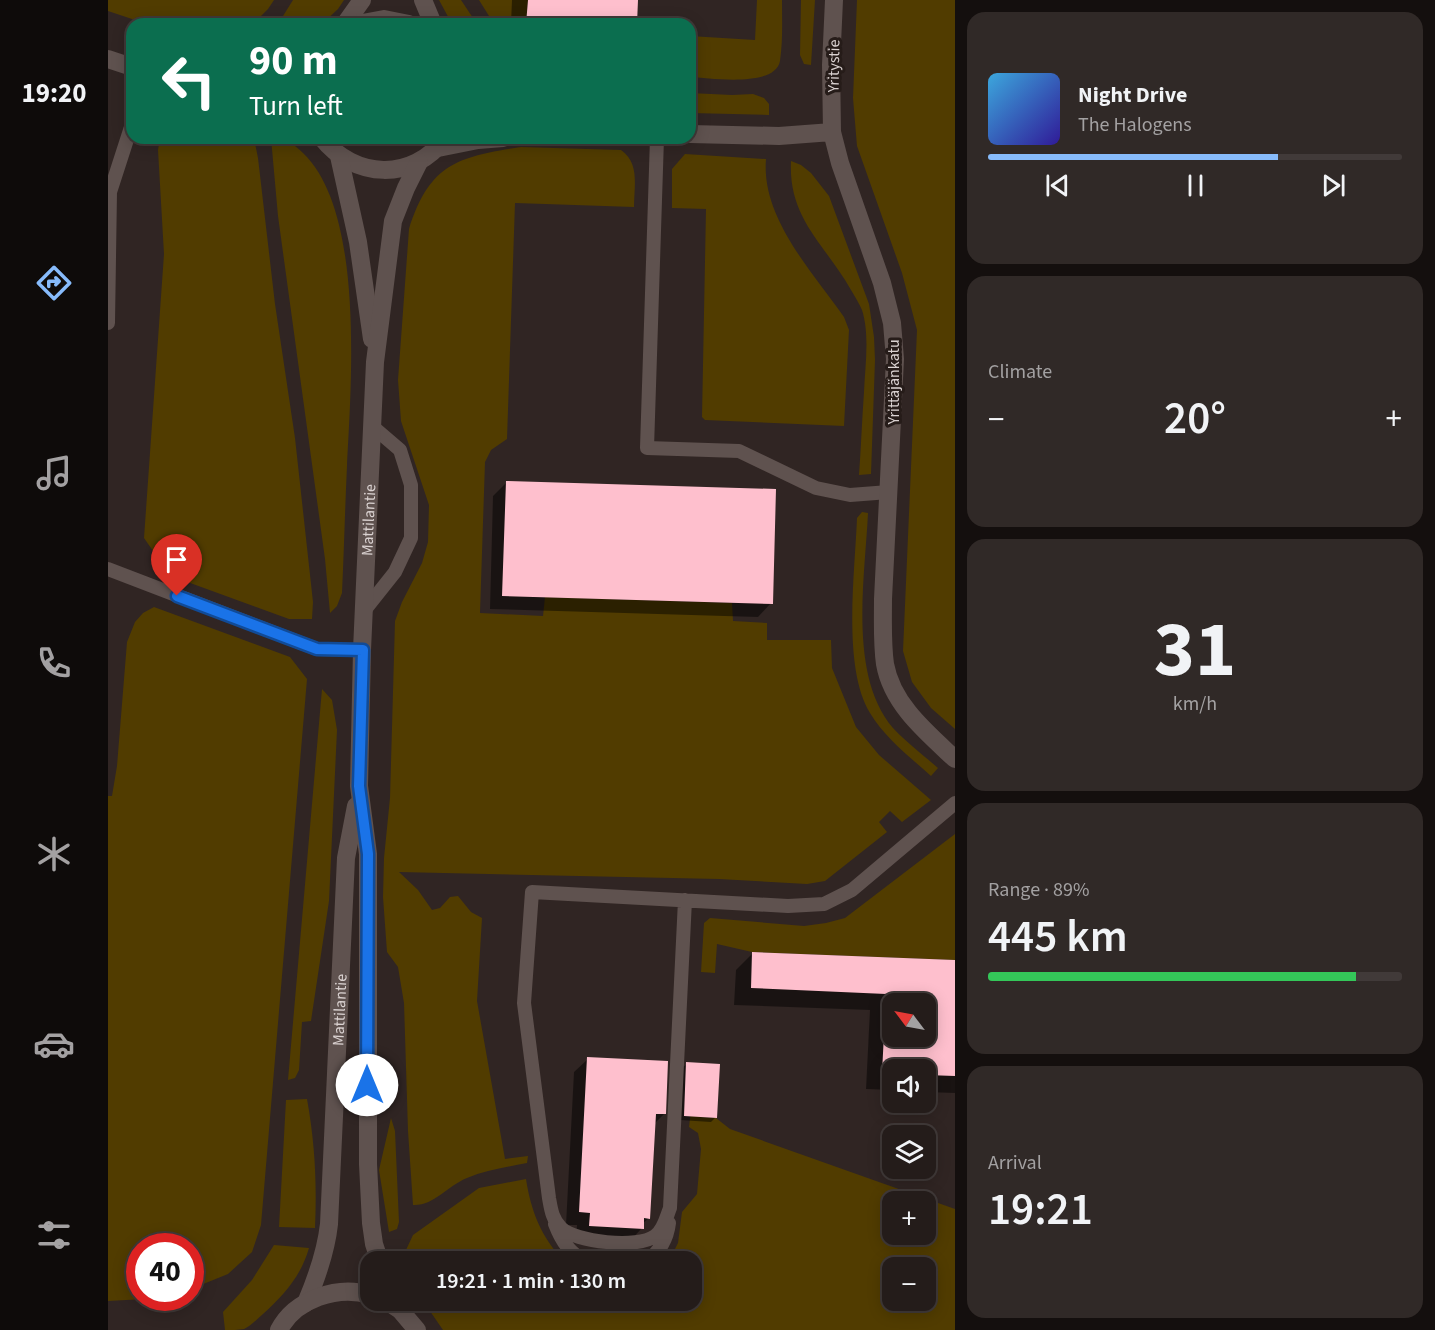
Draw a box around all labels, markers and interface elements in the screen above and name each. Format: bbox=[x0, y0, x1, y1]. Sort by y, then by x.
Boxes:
text: 90 m bbox=[249, 31, 338, 91]
street label: Yritystie bbox=[823, 39, 845, 94]
icon: left bbox=[150, 42, 228, 120]
text: 19:20 bbox=[21, 74, 87, 113]
text: Night Drive bbox=[1078, 79, 1187, 111]
text: Turn left bbox=[249, 87, 343, 126]
text: The Halogens bbox=[1078, 111, 1192, 139]
icon: previous bbox=[1041, 169, 1074, 202]
icon: pause bbox=[1179, 169, 1212, 202]
icon: next bbox=[1317, 169, 1350, 202]
icon: directions bbox=[33, 262, 75, 304]
street label: Yrittäjänkatu bbox=[883, 339, 905, 426]
text: Climate bbox=[988, 358, 1052, 386]
text: 20° bbox=[1164, 387, 1226, 451]
text: − bbox=[988, 396, 1004, 443]
text: + bbox=[1386, 396, 1402, 443]
icon: music bbox=[33, 452, 75, 494]
street label: Mattilantie bbox=[356, 483, 381, 557]
pin bbox=[151, 534, 202, 596]
icon: arrive bbox=[160, 543, 193, 576]
text: 31 bbox=[1154, 595, 1236, 706]
icon: phone bbox=[33, 642, 75, 684]
text: km/h bbox=[1173, 690, 1217, 718]
icon: climate bbox=[33, 833, 75, 875]
text: Range · 89% bbox=[988, 876, 1089, 904]
text: 445 km bbox=[988, 905, 1128, 969]
street label: Mattilantie bbox=[327, 973, 353, 1046]
north arrow bbox=[882, 993, 936, 1047]
map controls bbox=[882, 993, 936, 1311]
icon: car bbox=[33, 1023, 75, 1065]
position arrow bbox=[335, 1053, 399, 1117]
button: sound bbox=[882, 1059, 936, 1113]
button: layers bbox=[882, 1125, 936, 1179]
text: Arrival bbox=[988, 1149, 1042, 1177]
text: 19:21 bbox=[988, 1178, 1093, 1242]
button: + bbox=[882, 1191, 936, 1245]
icon: filters bbox=[33, 1214, 75, 1256]
speed limit sign: 40 bbox=[126, 1233, 204, 1311]
button: − bbox=[882, 1257, 936, 1311]
text: 19:21 · 1 min · 130 m bbox=[436, 1265, 626, 1297]

